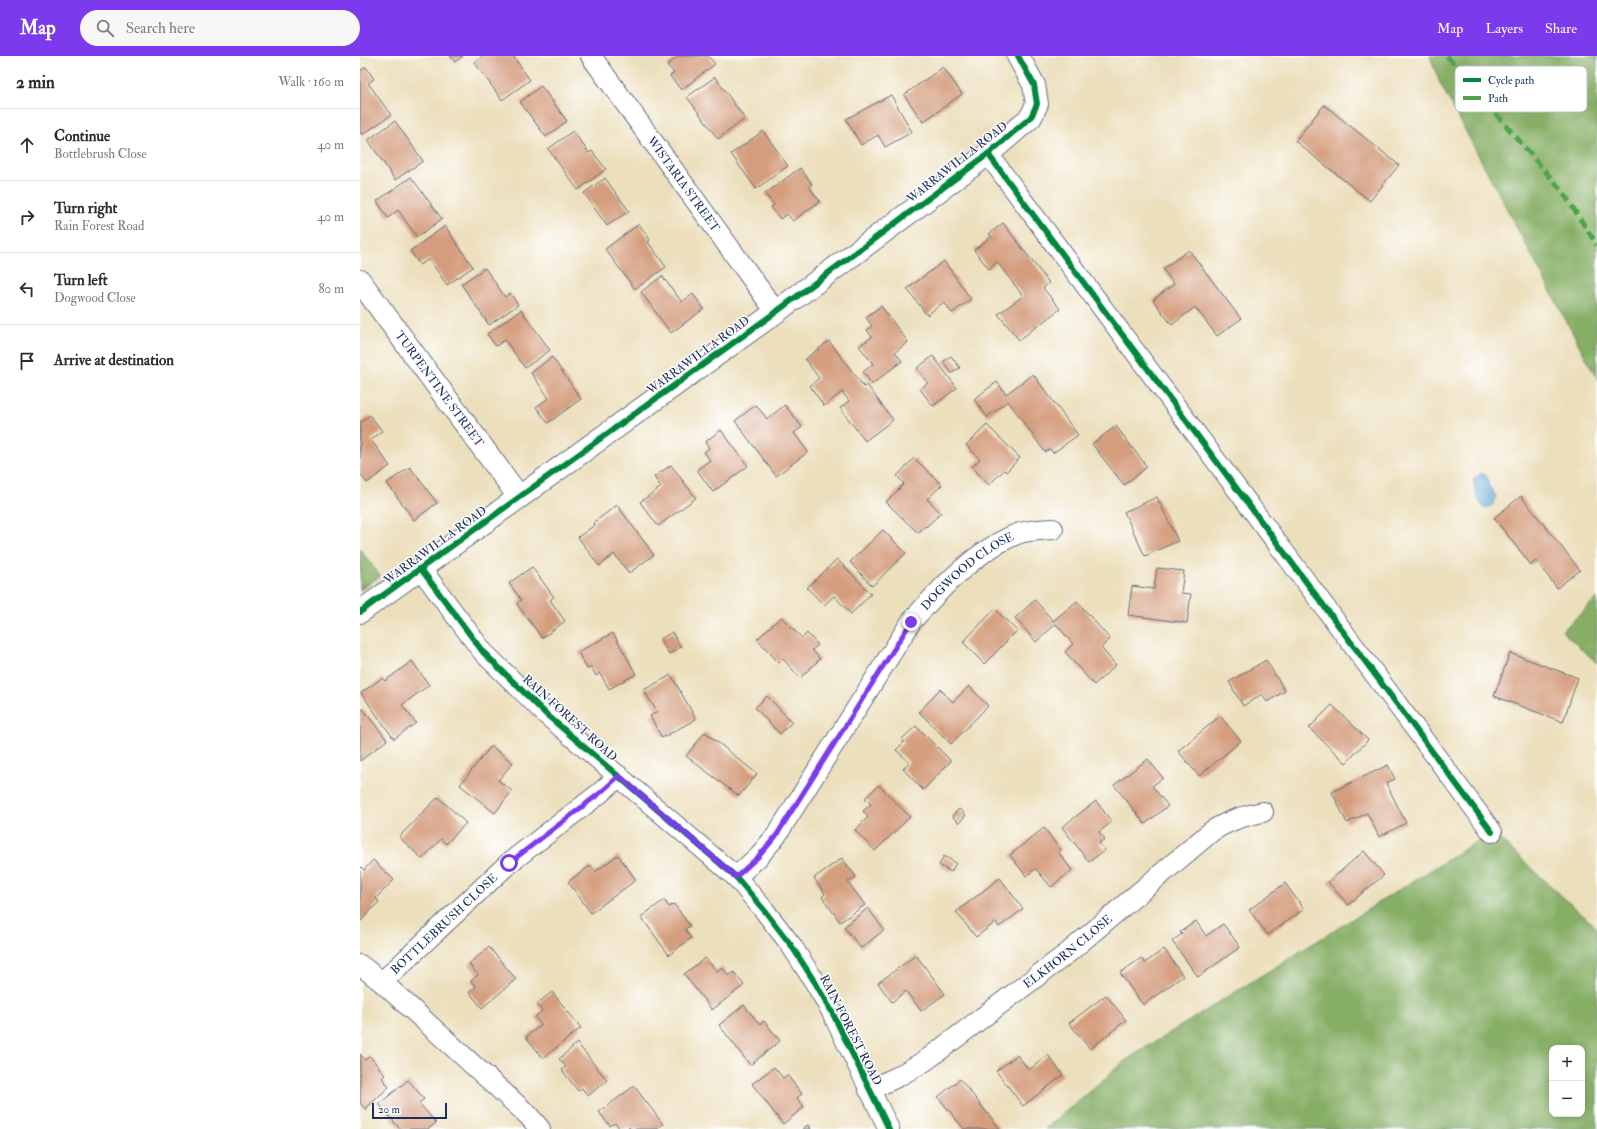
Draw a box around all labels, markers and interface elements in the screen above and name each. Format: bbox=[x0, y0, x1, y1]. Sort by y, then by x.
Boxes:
search box bbox=[80, 10, 360, 46]
text: Map bbox=[20, 16, 56, 40]
icon: search bbox=[94, 17, 116, 39]
text: Search here bbox=[126, 19, 195, 38]
text: Map bbox=[1437, 20, 1463, 37]
text: Layers bbox=[1485, 20, 1523, 37]
text: Share bbox=[1545, 20, 1577, 37]
legend bbox=[1455, 66, 1587, 112]
text: 2 min bbox=[16, 72, 55, 93]
text: Walk · 160 m bbox=[278, 74, 344, 90]
text: Cycle path bbox=[1488, 74, 1534, 88]
text: Path bbox=[1488, 92, 1508, 105]
street label: WARRAWILLA ROAD bbox=[903, 118, 1011, 207]
text: Continue bbox=[54, 127, 110, 146]
street label: WISTARIA STREET bbox=[643, 133, 723, 235]
icon: ahead bbox=[16, 134, 38, 156]
text: 40 m bbox=[318, 137, 344, 153]
text: Bottlebrush Close bbox=[54, 146, 147, 162]
text: Turn right bbox=[54, 199, 117, 218]
icon: right bbox=[16, 206, 38, 228]
text: 40 m bbox=[318, 209, 344, 225]
text: Rain Forest Road bbox=[54, 218, 144, 234]
text: Turn left bbox=[54, 271, 108, 290]
icon: left bbox=[16, 278, 38, 300]
text: 80 m bbox=[318, 281, 344, 297]
text: Dogwood Close bbox=[54, 290, 136, 306]
street label: WARRAWILLA ROAD bbox=[643, 313, 753, 398]
street label: TURPENTINE STREET bbox=[391, 328, 487, 450]
icon: arrive bbox=[16, 350, 38, 372]
text: Arrive at destination bbox=[54, 351, 174, 370]
street label: WARRAWILLA ROAD bbox=[380, 503, 490, 588]
street label: DOGWOOD CLOSE bbox=[918, 529, 1017, 614]
route end bbox=[902, 613, 920, 631]
street label: RAIN FOREST ROAD bbox=[519, 672, 620, 765]
route start bbox=[500, 854, 518, 872]
street label: BOTTLEBRUSH CLOSE bbox=[388, 870, 501, 978]
street label: ELKHORN CLOSE bbox=[1020, 911, 1116, 992]
street label: RAIN FOREST ROAD bbox=[816, 972, 885, 1088]
map controls bbox=[1549, 1045, 1585, 1117]
button: + bbox=[1549, 1045, 1585, 1081]
button: − bbox=[1549, 1081, 1585, 1117]
scale bar bbox=[372, 1101, 447, 1120]
text: 20 m bbox=[378, 1103, 400, 1116]

